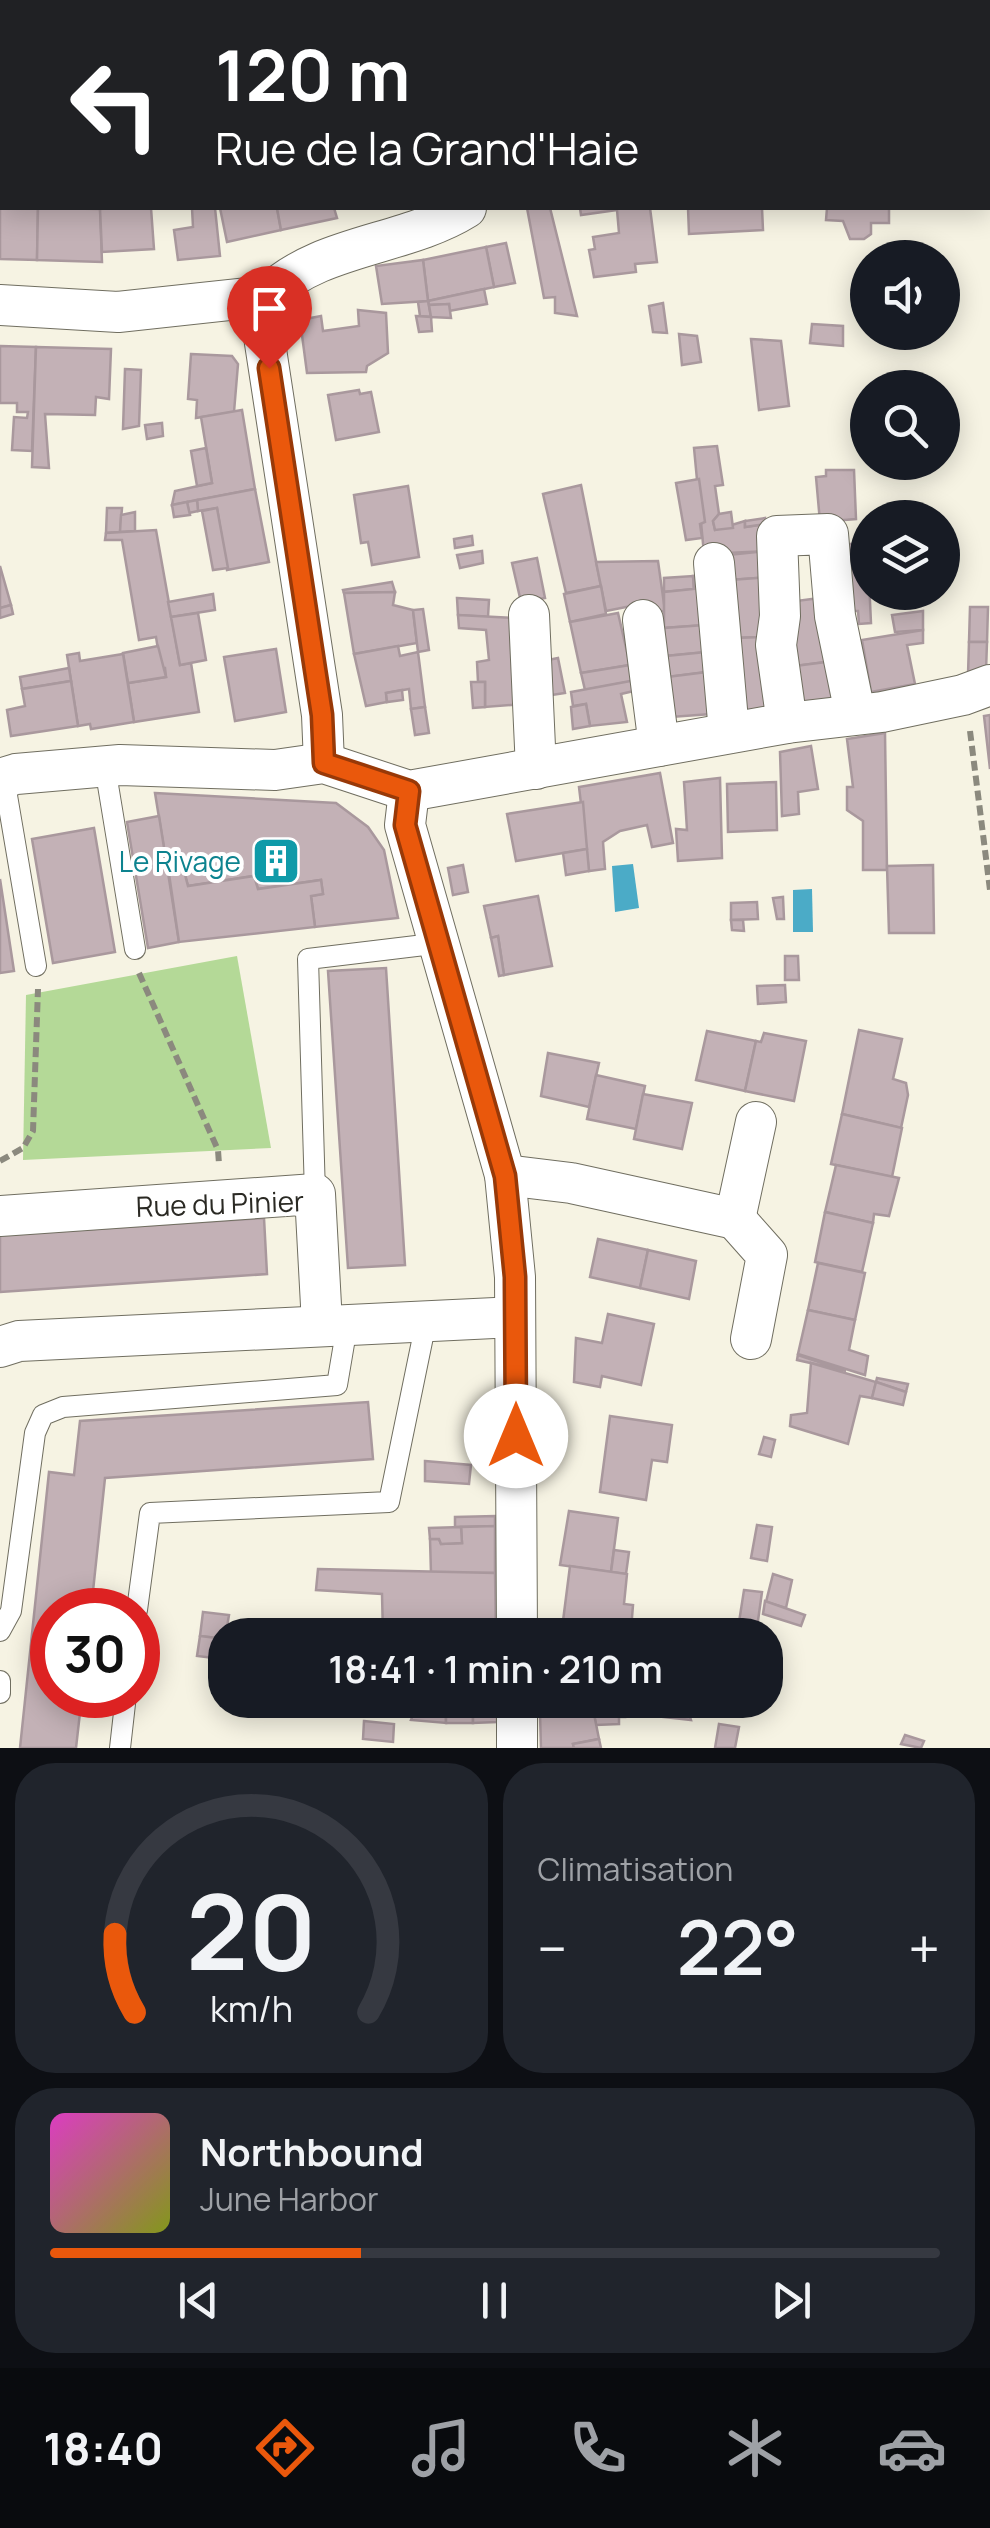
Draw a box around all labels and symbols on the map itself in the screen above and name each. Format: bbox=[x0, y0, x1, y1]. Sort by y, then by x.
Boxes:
pin bbox=[227, 266, 312, 369]
building icon: Le Rivage bbox=[250, 835, 302, 887]
place label: Le Rivage bbox=[119, 842, 241, 880]
street label: Rue du Pinier bbox=[135, 1181, 305, 1225]
position arrow bbox=[464, 1384, 568, 1488]
speed limit sign: 30 bbox=[30, 1588, 160, 1718]

